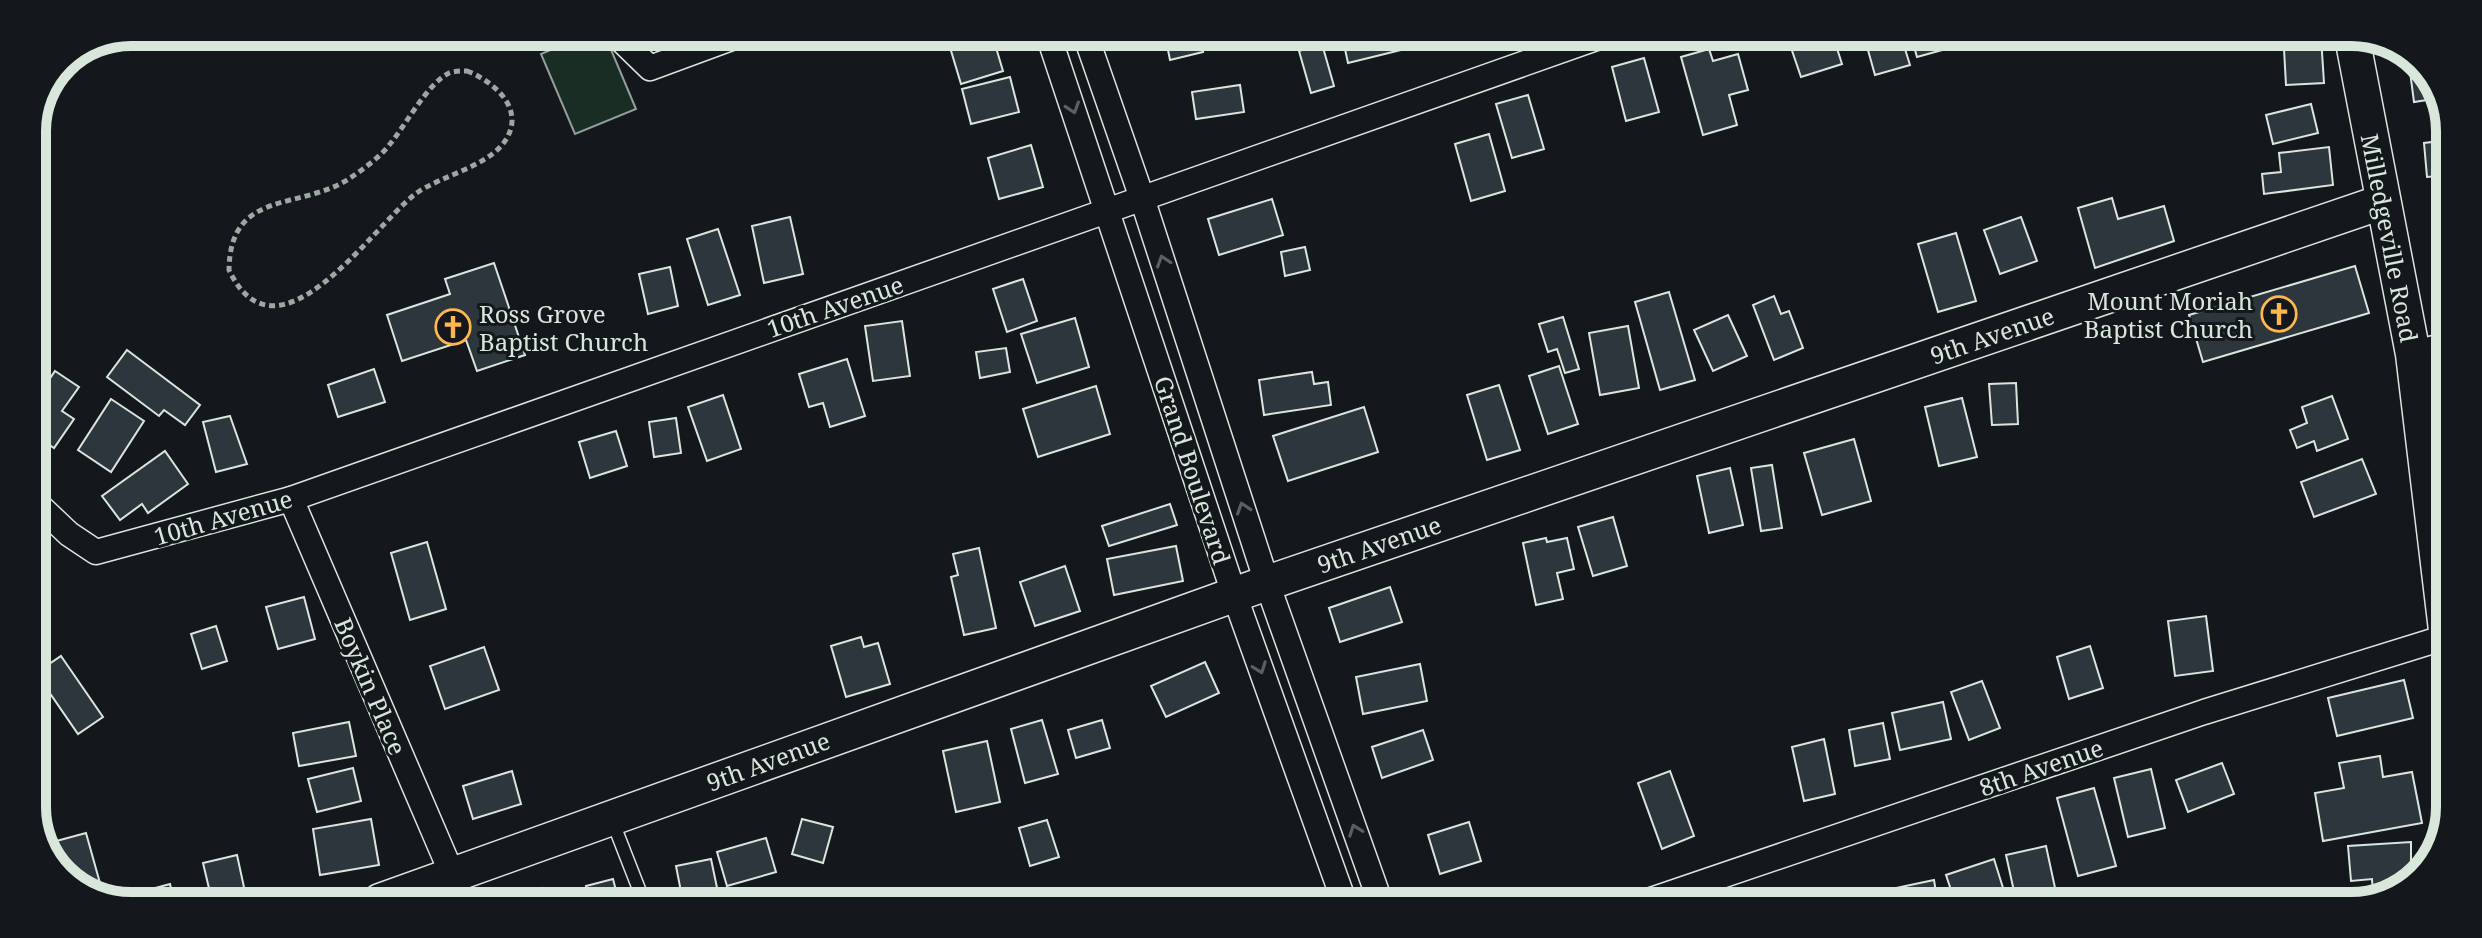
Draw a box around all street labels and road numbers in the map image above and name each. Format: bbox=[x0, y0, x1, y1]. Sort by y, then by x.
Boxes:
street label: Milledgeville Road bbox=[2354, 131, 2426, 345]
street label: 10th Avenue bbox=[762, 267, 908, 345]
street label: 9th Avenue bbox=[1926, 298, 2058, 372]
street label: Grand Boulevard bbox=[1147, 371, 1239, 569]
street label: 10th Avenue bbox=[150, 481, 296, 553]
street label: 9th Avenue bbox=[1313, 507, 1445, 581]
street label: Boykin Place bbox=[327, 612, 415, 760]
street label: 9th Avenue bbox=[702, 723, 834, 799]
street label: 8th Avenue bbox=[1975, 730, 2107, 804]

